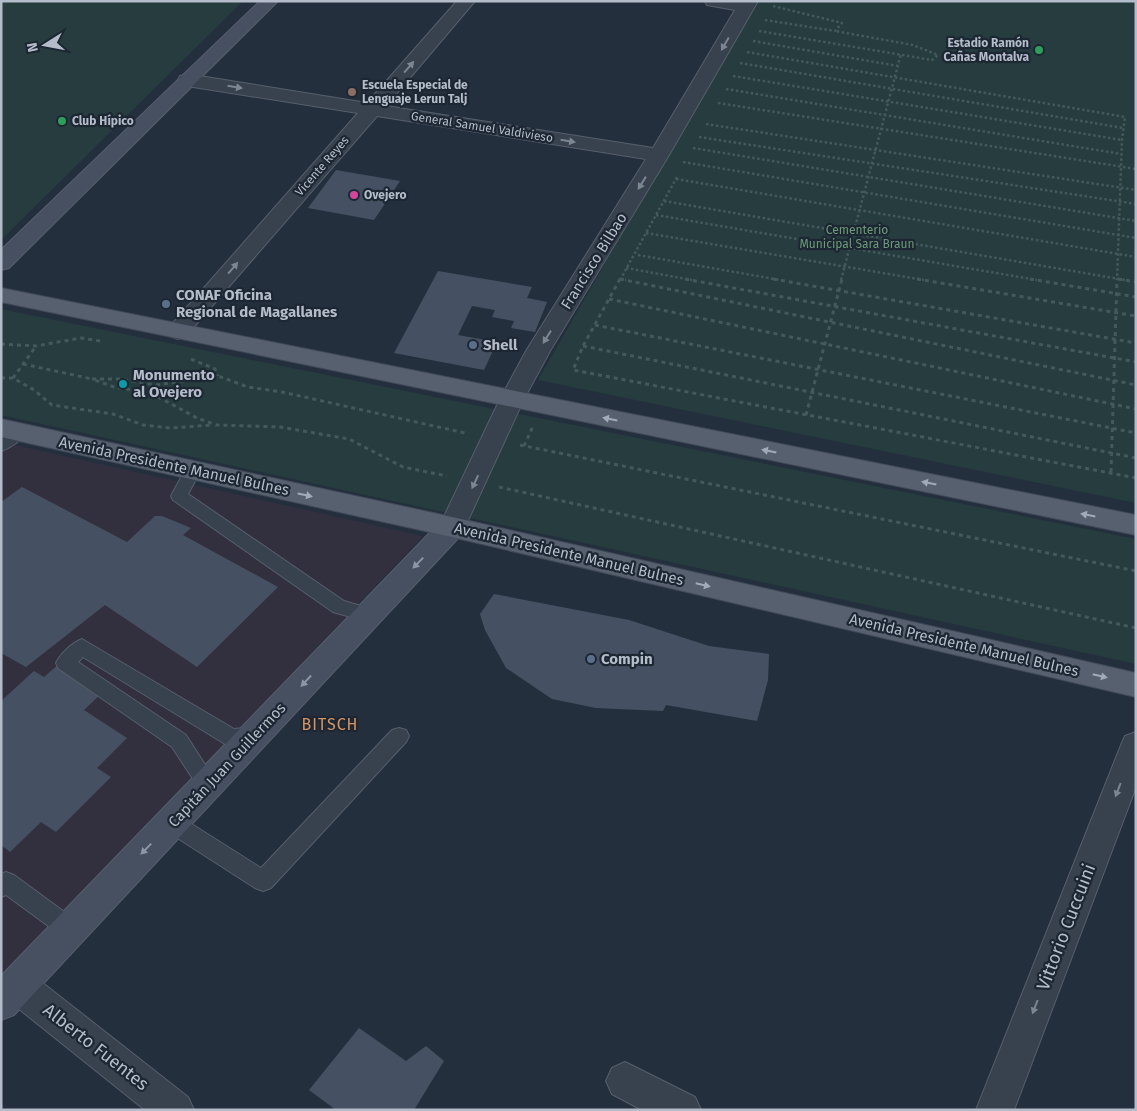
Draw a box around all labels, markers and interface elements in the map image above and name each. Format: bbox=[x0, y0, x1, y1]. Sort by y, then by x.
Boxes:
north arrow bbox=[20, 20, 70, 70]
place label: Estadio Ramón Cañas Montalva bbox=[943, 36, 1029, 64]
one-way arrow bbox=[720, 37, 729, 50]
text: N bbox=[23, 41, 42, 54]
marker: Estadio Ramón Cañas Montalva bbox=[1033, 44, 1045, 56]
one-way arrow bbox=[404, 60, 415, 73]
place label: Escuela Especial de Lenguaje Lerun Talj bbox=[362, 78, 468, 106]
one-way arrow bbox=[227, 84, 243, 92]
marker: Escuela Especial de Lenguaje Lerun Talj bbox=[346, 86, 358, 98]
street label: General Samuel Valdivieso bbox=[410, 109, 554, 145]
place label: Club Hípico bbox=[72, 114, 134, 128]
marker: Club Hípico bbox=[56, 115, 68, 127]
street label: Vicente Reyes bbox=[292, 133, 352, 199]
one-way arrow bbox=[561, 137, 577, 145]
one-way arrow bbox=[637, 177, 646, 190]
place label: Ovejero bbox=[364, 188, 406, 202]
marker: Ovejero bbox=[348, 189, 360, 201]
street label: Francisco Bilbao bbox=[557, 209, 631, 313]
park label: Cementerio Municipal Sara Braun bbox=[799, 223, 915, 251]
one-way arrow bbox=[228, 262, 239, 275]
place label: CONAF Oficina Regional de Magallanes bbox=[176, 286, 337, 321]
marker: CONAF Oficina Regional de Magallanes bbox=[160, 298, 172, 310]
one-way arrow bbox=[543, 330, 552, 343]
place label: Shell bbox=[483, 336, 518, 354]
marker: Shell bbox=[467, 339, 479, 351]
place label: Monumento al Ovejero bbox=[133, 366, 215, 401]
marker: Monumento al Ovejero bbox=[117, 378, 129, 390]
one-way arrow bbox=[602, 414, 618, 422]
street label: Avenida Presidente Manuel Bulnes bbox=[57, 433, 291, 499]
one-way arrow bbox=[762, 447, 777, 455]
one-way arrow bbox=[471, 475, 479, 489]
one-way arrow bbox=[921, 479, 936, 487]
one-way arrow bbox=[298, 491, 313, 499]
one-way arrow bbox=[1080, 511, 1096, 519]
street label: Avenida Presidente Manuel Bulnes bbox=[453, 519, 685, 589]
one-way arrow bbox=[412, 556, 424, 568]
one-way arrow bbox=[695, 581, 710, 589]
street label: Avenida Presidente Manuel Bulnes bbox=[848, 610, 1080, 680]
place label: Compin bbox=[601, 650, 653, 668]
marker: Compin bbox=[585, 653, 597, 665]
one-way arrow bbox=[1092, 672, 1107, 680]
one-way arrow bbox=[300, 674, 312, 686]
street label: Capitán Juan Guillermos bbox=[165, 699, 289, 831]
district label: BITSCH bbox=[302, 715, 358, 734]
one-way arrow bbox=[1114, 783, 1121, 798]
one-way arrow bbox=[140, 843, 152, 855]
street label: Vittorio Cuccuini bbox=[1032, 861, 1100, 993]
street label: Alberto Fuentes bbox=[39, 999, 153, 1095]
one-way arrow bbox=[1031, 1000, 1038, 1015]

